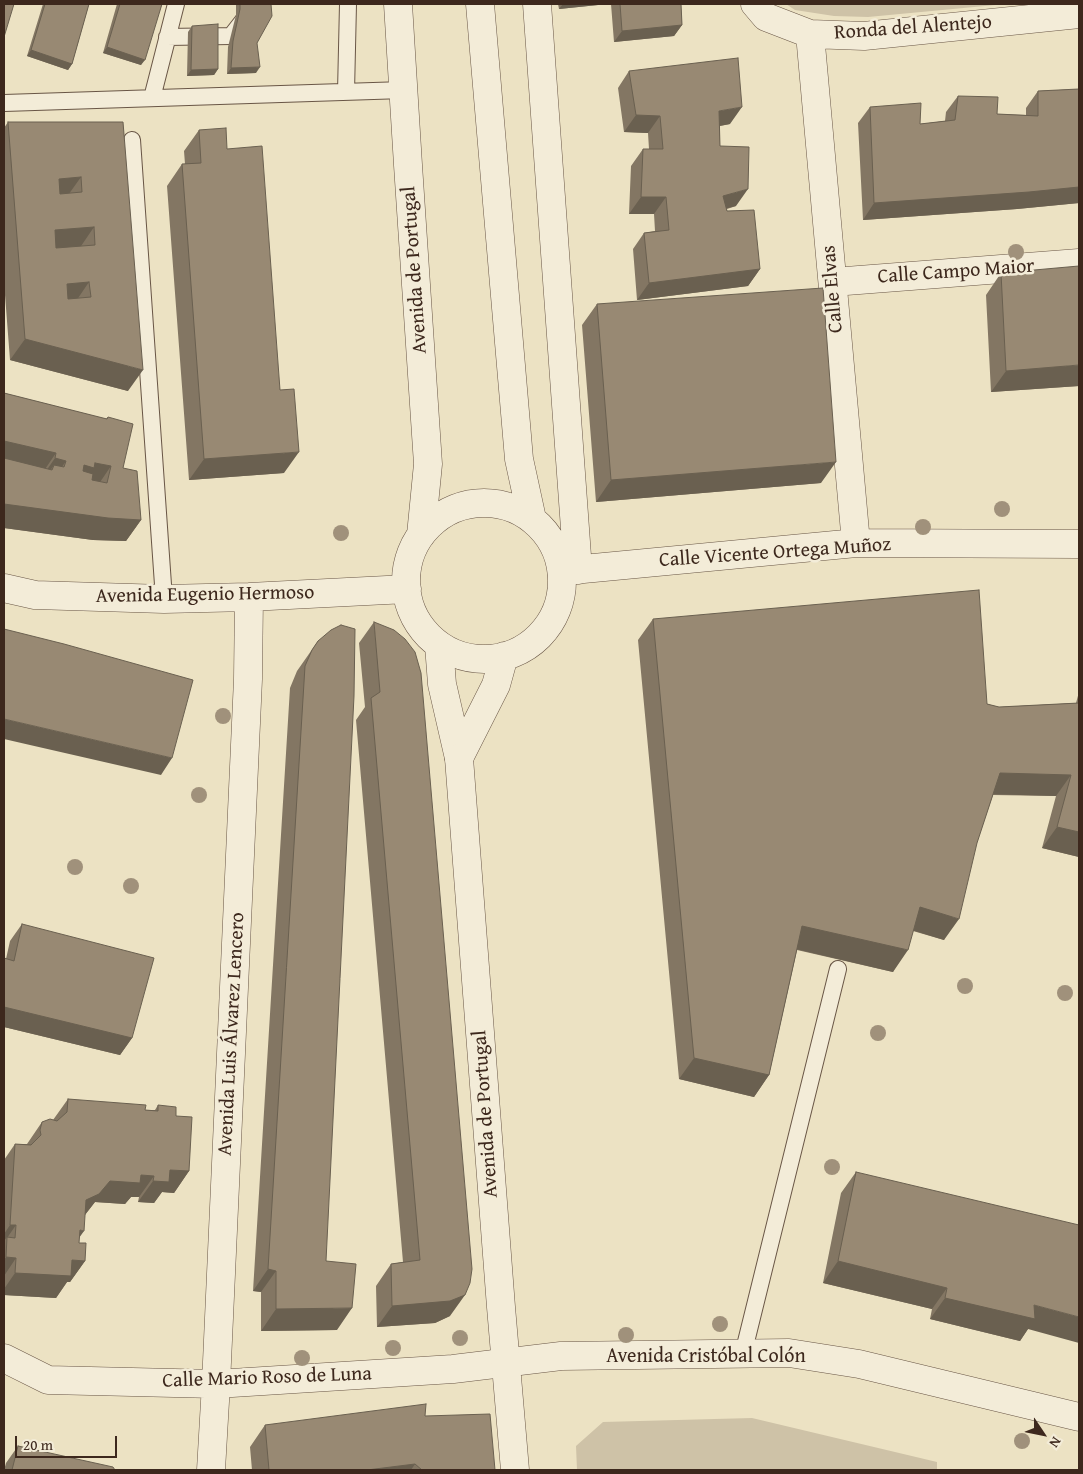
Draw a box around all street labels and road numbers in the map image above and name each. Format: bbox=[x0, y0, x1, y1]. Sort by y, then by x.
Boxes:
street label: Ronda del Alentejo bbox=[833, 11, 993, 45]
street label: Avenida de Portugal bbox=[397, 185, 433, 355]
street label: Calle Elvas bbox=[817, 244, 849, 334]
street label: Calle Campo Maior bbox=[877, 255, 1035, 289]
street label: Calle Vicente Ortega Muñoz bbox=[658, 533, 892, 573]
street label: Avenida Eugenio Hermoso bbox=[95, 581, 315, 609]
street label: Avenida Luis Álvarez Lencero bbox=[214, 912, 250, 1156]
street label: Avenida de Portugal bbox=[468, 1029, 504, 1199]
street label: Avenida Cristóbal Colón bbox=[606, 1345, 806, 1369]
street label: Calle Mario Roso de Luna bbox=[162, 1362, 372, 1394]

